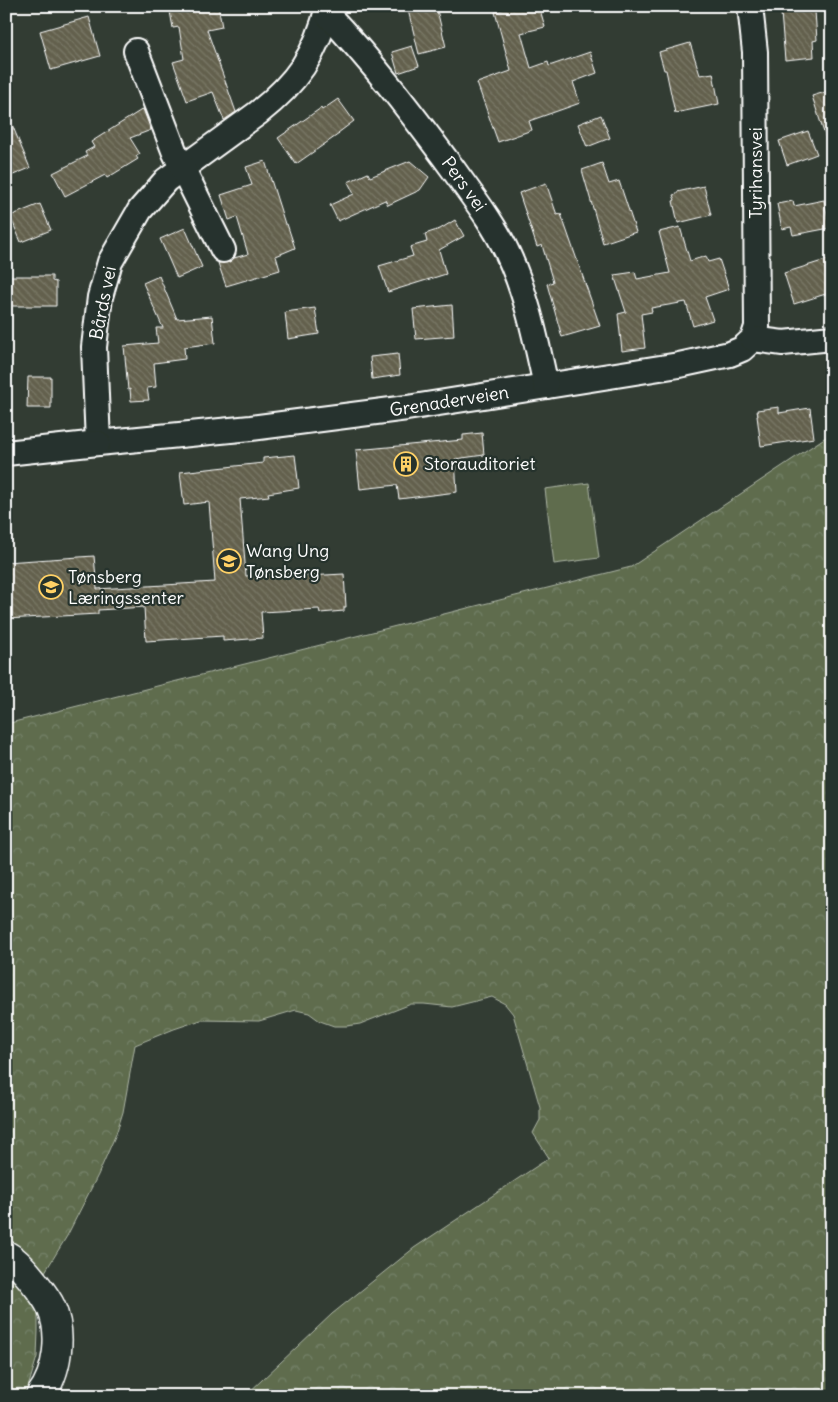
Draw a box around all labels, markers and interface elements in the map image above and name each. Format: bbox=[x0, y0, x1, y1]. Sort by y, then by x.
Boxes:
street label: Tyrihansvei bbox=[744, 127, 767, 219]
street label: Pers vei bbox=[437, 152, 492, 216]
street label: Bårds vei bbox=[84, 264, 121, 342]
street label: Grenaderveien bbox=[388, 380, 510, 421]
building icon: Storauditoriet bbox=[393, 451, 419, 477]
place label: Storauditoriet bbox=[424, 452, 536, 475]
place label: Wang Ung Tønsberg bbox=[246, 539, 329, 583]
school or university icon: Wang Ung Tønsberg bbox=[216, 548, 242, 574]
place label: Tønsberg Læringssenter bbox=[68, 565, 185, 609]
school or university icon: Tønsberg Læringssenter bbox=[38, 574, 64, 600]

